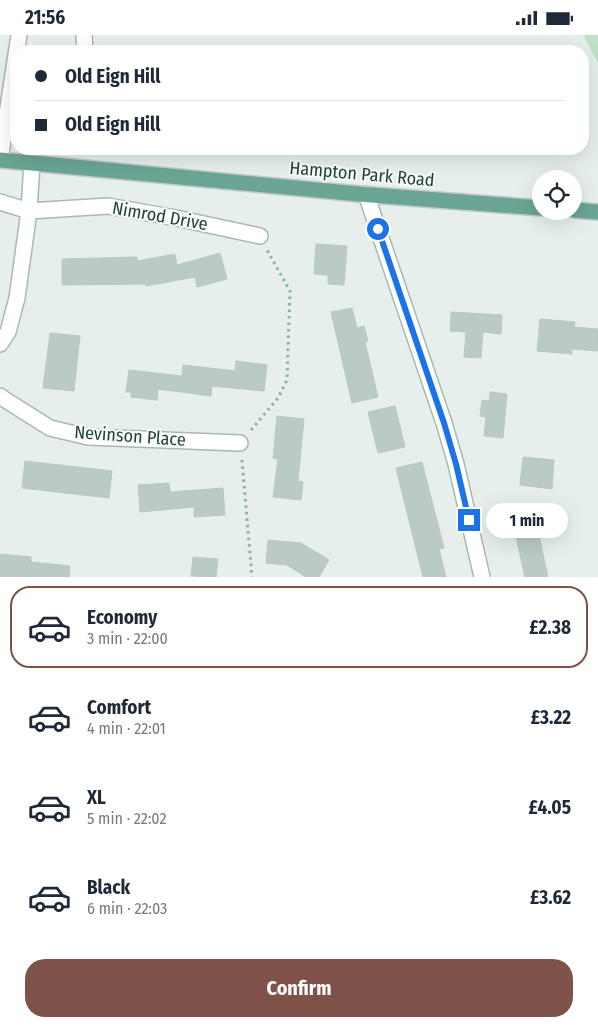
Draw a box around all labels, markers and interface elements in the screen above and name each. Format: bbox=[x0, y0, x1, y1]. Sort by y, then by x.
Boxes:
text: 21:56 bbox=[25, 6, 65, 29]
text: Old Eign Hill bbox=[65, 65, 160, 88]
text: Old Eign Hill bbox=[65, 113, 160, 136]
street label: Hampton Park Road bbox=[289, 157, 435, 191]
map controls bbox=[532, 170, 582, 220]
button: locate bbox=[532, 170, 582, 220]
street label: Nimrod Drive bbox=[111, 197, 210, 235]
route start bbox=[367, 218, 389, 240]
street label: Nevinson Place bbox=[74, 421, 187, 451]
callout: 1 min bbox=[486, 503, 569, 537]
route end bbox=[458, 509, 480, 531]
text: 1 min bbox=[510, 511, 544, 530]
icon: car bbox=[27, 605, 72, 650]
text: Economy bbox=[87, 606, 157, 629]
text: £2.38 bbox=[529, 616, 571, 639]
text: 3 min · 22:00 bbox=[87, 629, 168, 648]
icon: car bbox=[27, 695, 72, 740]
text: Comfort bbox=[87, 696, 151, 719]
text: £3.22 bbox=[531, 706, 571, 729]
text: 4 min · 22:01 bbox=[87, 719, 166, 738]
icon: car bbox=[27, 785, 72, 830]
text: XL bbox=[87, 786, 106, 809]
text: £4.05 bbox=[529, 796, 571, 819]
text: 5 min · 22:02 bbox=[87, 809, 167, 828]
icon: car bbox=[27, 875, 72, 920]
text: Black bbox=[87, 876, 130, 899]
text: £3.62 bbox=[530, 886, 571, 909]
text: 6 min · 22:03 bbox=[87, 899, 167, 918]
button: Confirm bbox=[25, 959, 573, 1017]

